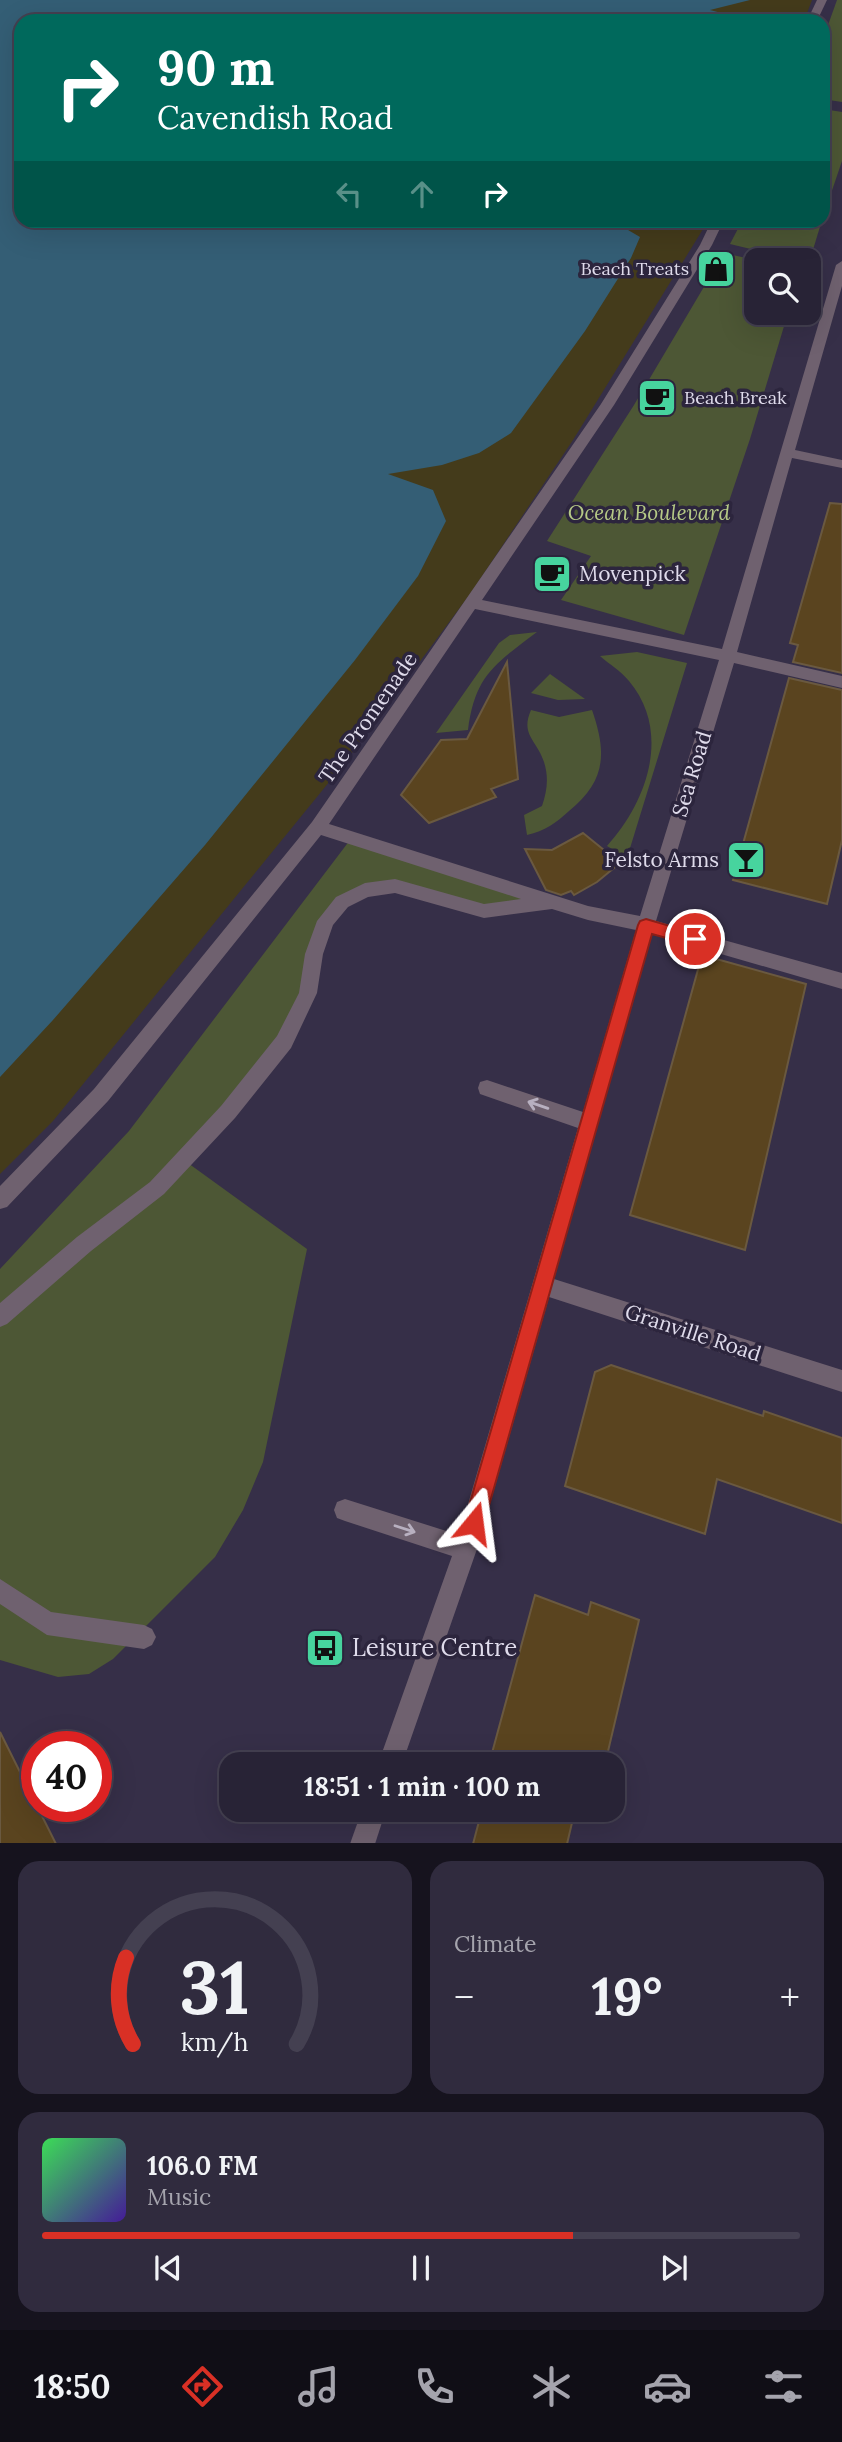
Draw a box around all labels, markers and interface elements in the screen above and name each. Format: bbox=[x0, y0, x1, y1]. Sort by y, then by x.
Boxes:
text: 90 m bbox=[157, 36, 274, 98]
icon: right bbox=[42, 42, 133, 133]
text: Cavendish Road bbox=[157, 97, 393, 138]
icon: left bbox=[330, 175, 368, 213]
icon: ahead bbox=[403, 175, 441, 213]
icon: right bbox=[476, 175, 514, 213]
shop icon: Beach Treats bbox=[695, 248, 737, 290]
map controls bbox=[744, 248, 821, 325]
button: search bbox=[744, 248, 821, 325]
place label: Beach Treats bbox=[581, 257, 689, 280]
cafe icon: Beach Break bbox=[636, 377, 678, 419]
place label: Beach Break bbox=[684, 386, 787, 409]
park label: Ocean Boulevard bbox=[568, 499, 730, 526]
cafe icon: Movenpick bbox=[531, 553, 573, 595]
place label: Movenpick bbox=[579, 560, 687, 587]
street label: The Promenade bbox=[312, 647, 423, 789]
street label: Sea Road bbox=[666, 728, 717, 820]
bar icon: Felsto Arms bbox=[725, 839, 767, 881]
place label: Felsto Arms bbox=[604, 846, 719, 873]
pin bbox=[665, 909, 725, 969]
icon: arrive bbox=[676, 920, 714, 958]
one-way arrow bbox=[528, 1098, 550, 1110]
street label: Granville Road bbox=[622, 1298, 765, 1367]
position arrow bbox=[437, 1486, 511, 1560]
one-way arrow bbox=[394, 1524, 416, 1537]
bus stop icon: Leisure Centre bbox=[304, 1627, 346, 1669]
place label: Leisure Centre bbox=[352, 1632, 517, 1663]
speed limit sign: 40 bbox=[21, 1731, 112, 1822]
text: 18:51 · 1 min · 100 m bbox=[304, 1770, 540, 1803]
text: Climate bbox=[454, 1929, 536, 1958]
text: 31 bbox=[180, 1941, 250, 2034]
text: 19° bbox=[592, 1963, 662, 2029]
text: − bbox=[454, 1973, 474, 2021]
text: + bbox=[780, 1973, 800, 2021]
text: km/h bbox=[181, 2025, 249, 2057]
text: 106.0 FM bbox=[147, 2149, 258, 2182]
text: Music bbox=[147, 2182, 211, 2211]
icon: previous bbox=[149, 2249, 187, 2287]
icon: pause bbox=[402, 2249, 440, 2287]
icon: next bbox=[655, 2249, 693, 2287]
icon: directions bbox=[178, 2362, 227, 2411]
icon: music bbox=[294, 2362, 343, 2411]
icon: phone bbox=[410, 2362, 459, 2411]
icon: climate bbox=[527, 2362, 576, 2411]
icon: car bbox=[643, 2362, 692, 2411]
icon: filters bbox=[759, 2362, 808, 2411]
text: 18:50 bbox=[34, 2366, 111, 2407]

